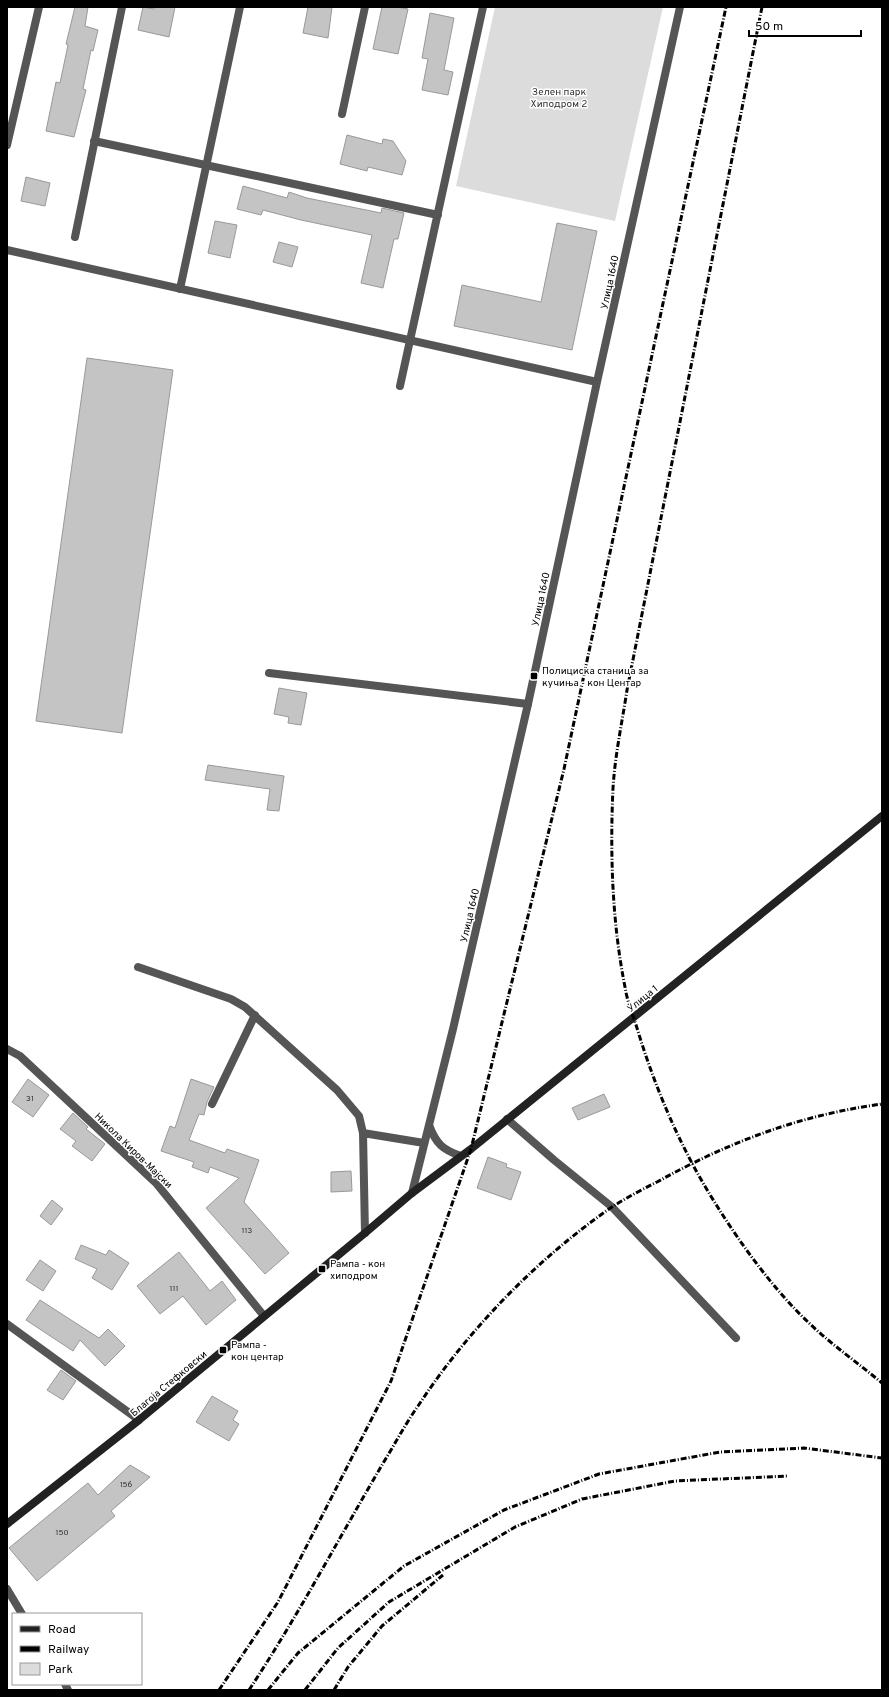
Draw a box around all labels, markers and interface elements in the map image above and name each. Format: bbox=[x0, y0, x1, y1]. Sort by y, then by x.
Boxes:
scale bar bbox=[749, 12, 861, 38]
text: 50 m bbox=[755, 19, 783, 35]
park label: Зелен парк Хиподром 2 bbox=[531, 86, 587, 111]
street label: Улица 1640 bbox=[598, 254, 623, 311]
street label: Улица 1640 bbox=[529, 571, 554, 628]
place label: Полициска станица за кучиња - кон Центар bbox=[542, 665, 649, 690]
marker: Полициска станица за кучиња - кон Центар bbox=[529, 671, 539, 681]
street label: Улица 1640 bbox=[458, 887, 483, 944]
street label: Улица 1 bbox=[625, 983, 661, 1016]
house number: 31 bbox=[26, 1094, 34, 1104]
street label: Никола Киров-Мајски bbox=[91, 1110, 175, 1192]
house number: 113 bbox=[242, 1226, 253, 1236]
place label: Рампа - кон хиподром bbox=[330, 1258, 385, 1283]
marker: Рампа - кон хиподром bbox=[317, 1264, 327, 1274]
house number: 111 bbox=[170, 1284, 178, 1294]
place label: Рампа - кон центар bbox=[231, 1339, 284, 1364]
marker: Рампа - кон центар bbox=[218, 1345, 228, 1355]
street label: Благоја Стефковски bbox=[128, 1348, 210, 1420]
house number: 156 bbox=[120, 1480, 133, 1490]
house number: 150 bbox=[55, 1528, 69, 1538]
legend bbox=[12, 1613, 142, 1685]
text: Road bbox=[48, 1622, 76, 1638]
text: Railway bbox=[48, 1642, 89, 1658]
text: Park bbox=[48, 1662, 73, 1678]

